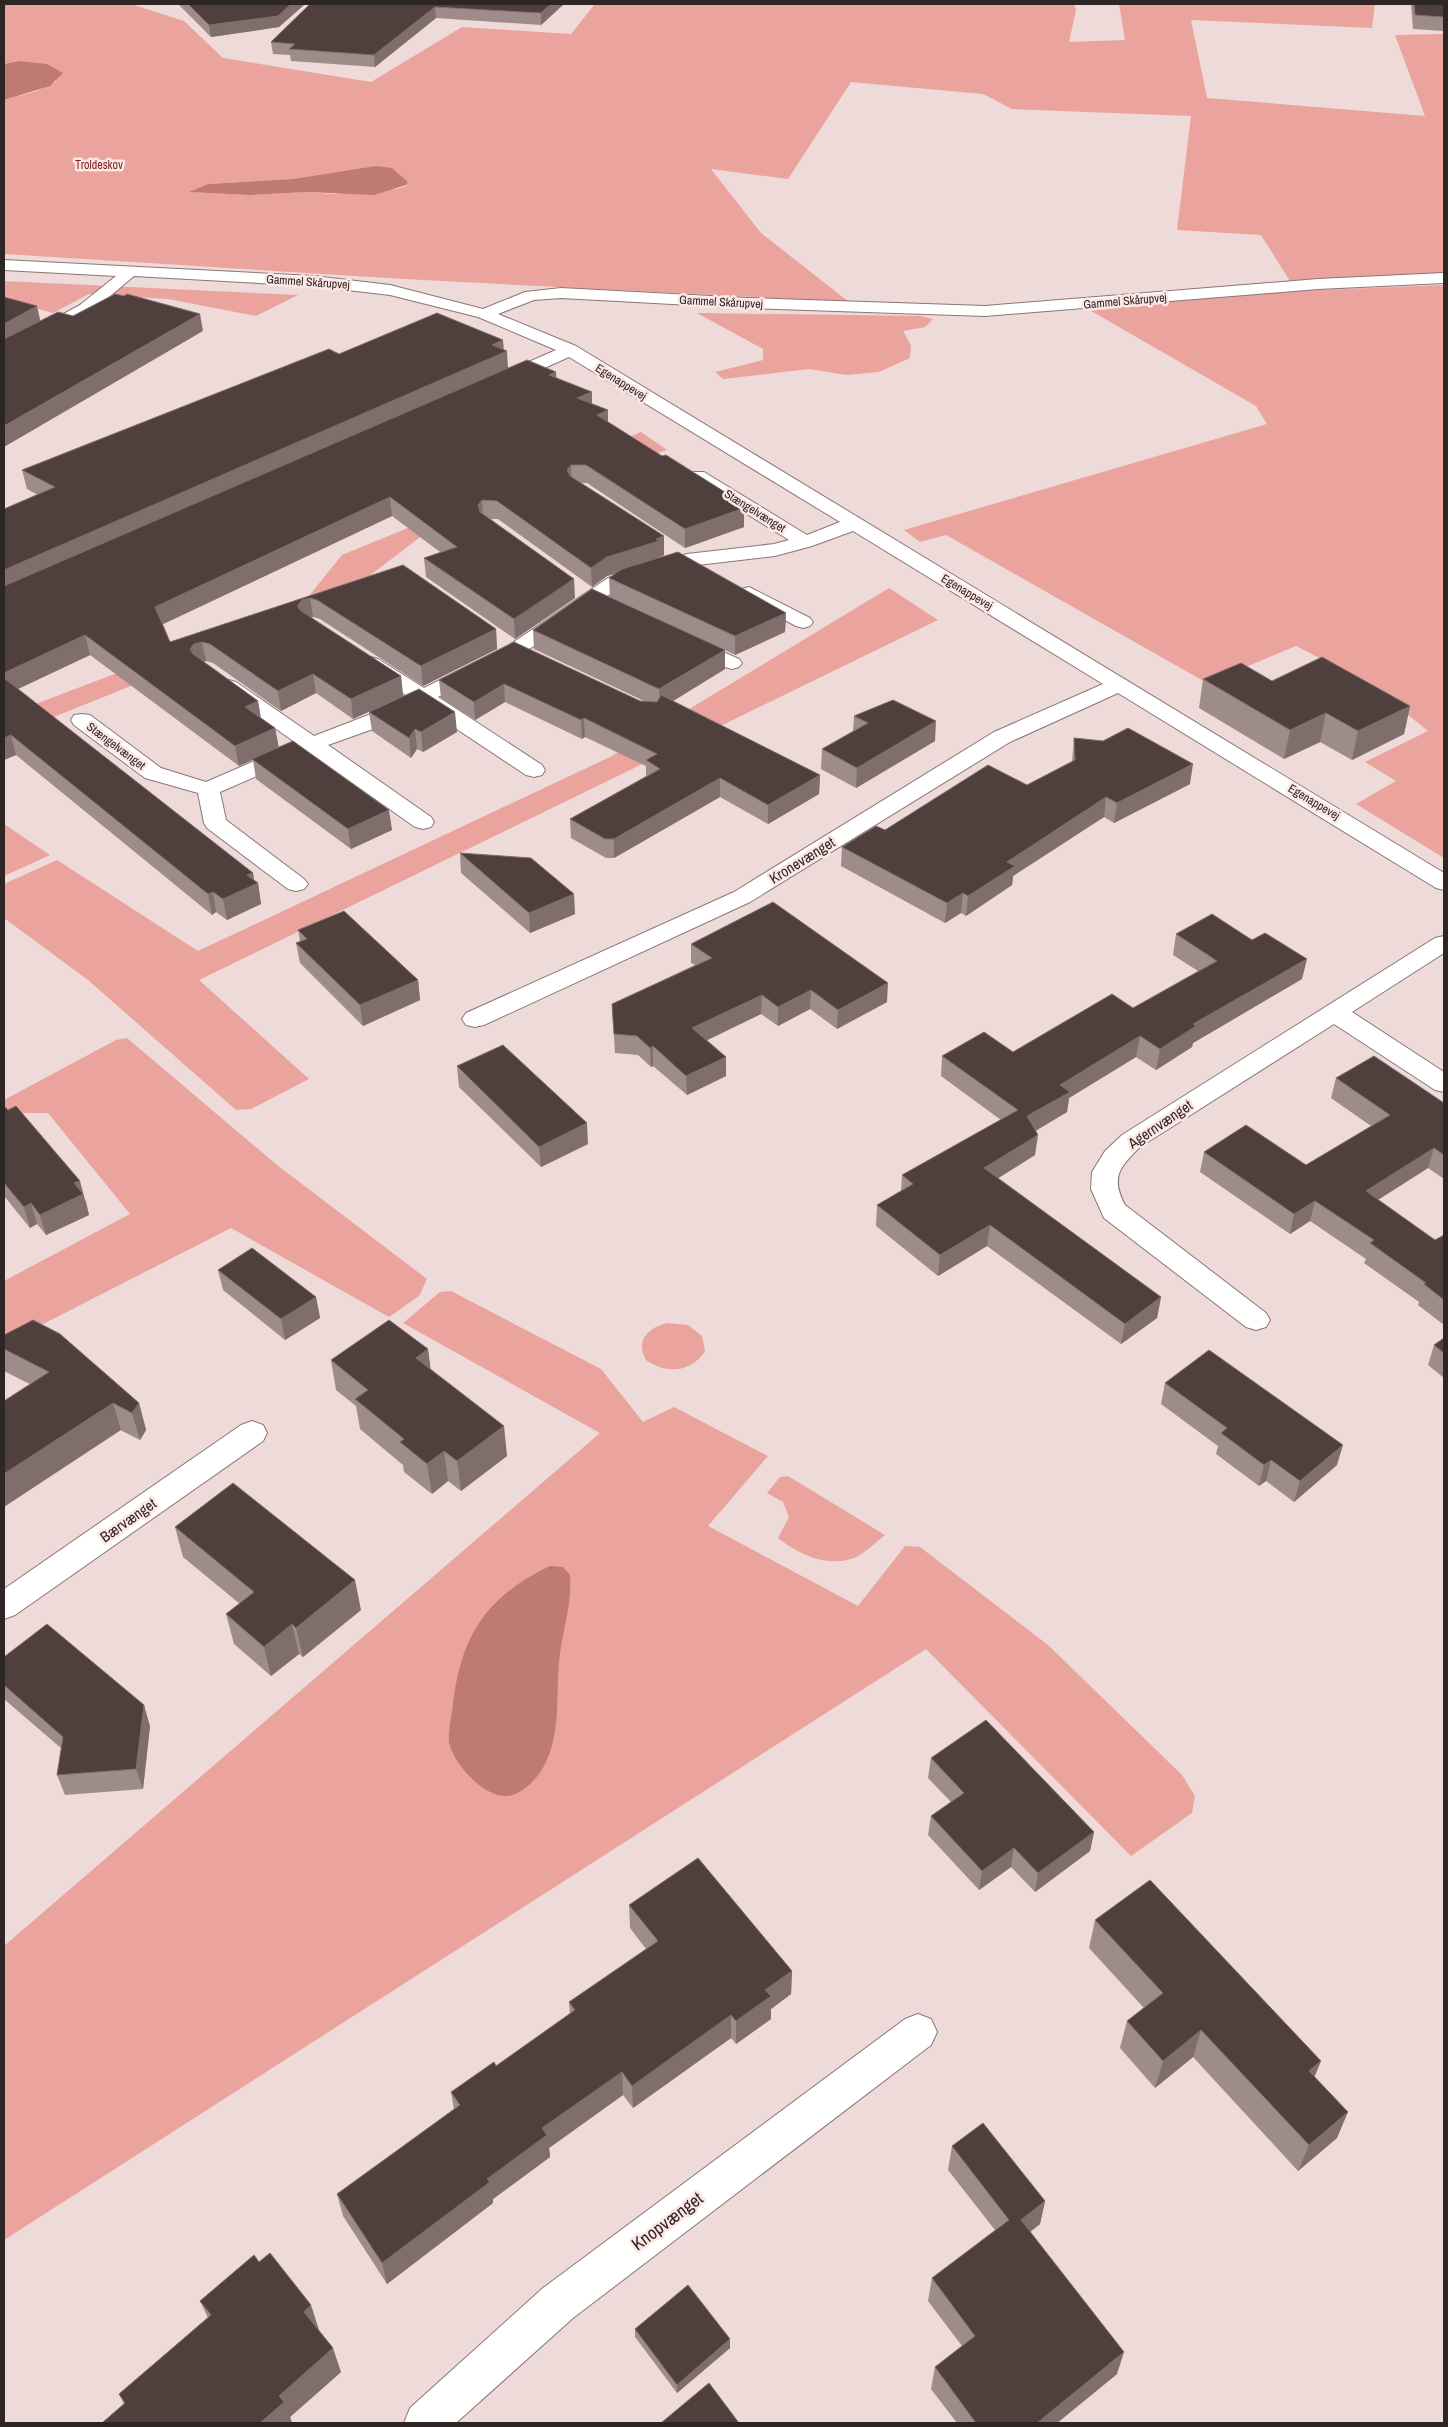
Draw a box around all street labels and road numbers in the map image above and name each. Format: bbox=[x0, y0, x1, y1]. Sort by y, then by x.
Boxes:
street label: Gammel Skårupvej bbox=[266, 271, 350, 293]
street label: Gammel Skårupvej bbox=[1083, 289, 1167, 313]
street label: Gammel Skårupvej bbox=[679, 292, 763, 312]
street label: Egenappevej bbox=[592, 360, 650, 404]
street label: Stængelvænget bbox=[721, 486, 789, 536]
street label: Egenappevej bbox=[938, 570, 996, 614]
street label: Stængelvænget bbox=[83, 719, 149, 773]
street label: Egenappevej bbox=[1285, 780, 1343, 824]
street label: Kronevænget bbox=[765, 831, 839, 888]
street label: Agernvænget bbox=[1123, 1094, 1197, 1154]
street label: Bærvænget bbox=[96, 1493, 161, 1547]
street label: Knopvænget bbox=[626, 2186, 708, 2256]

